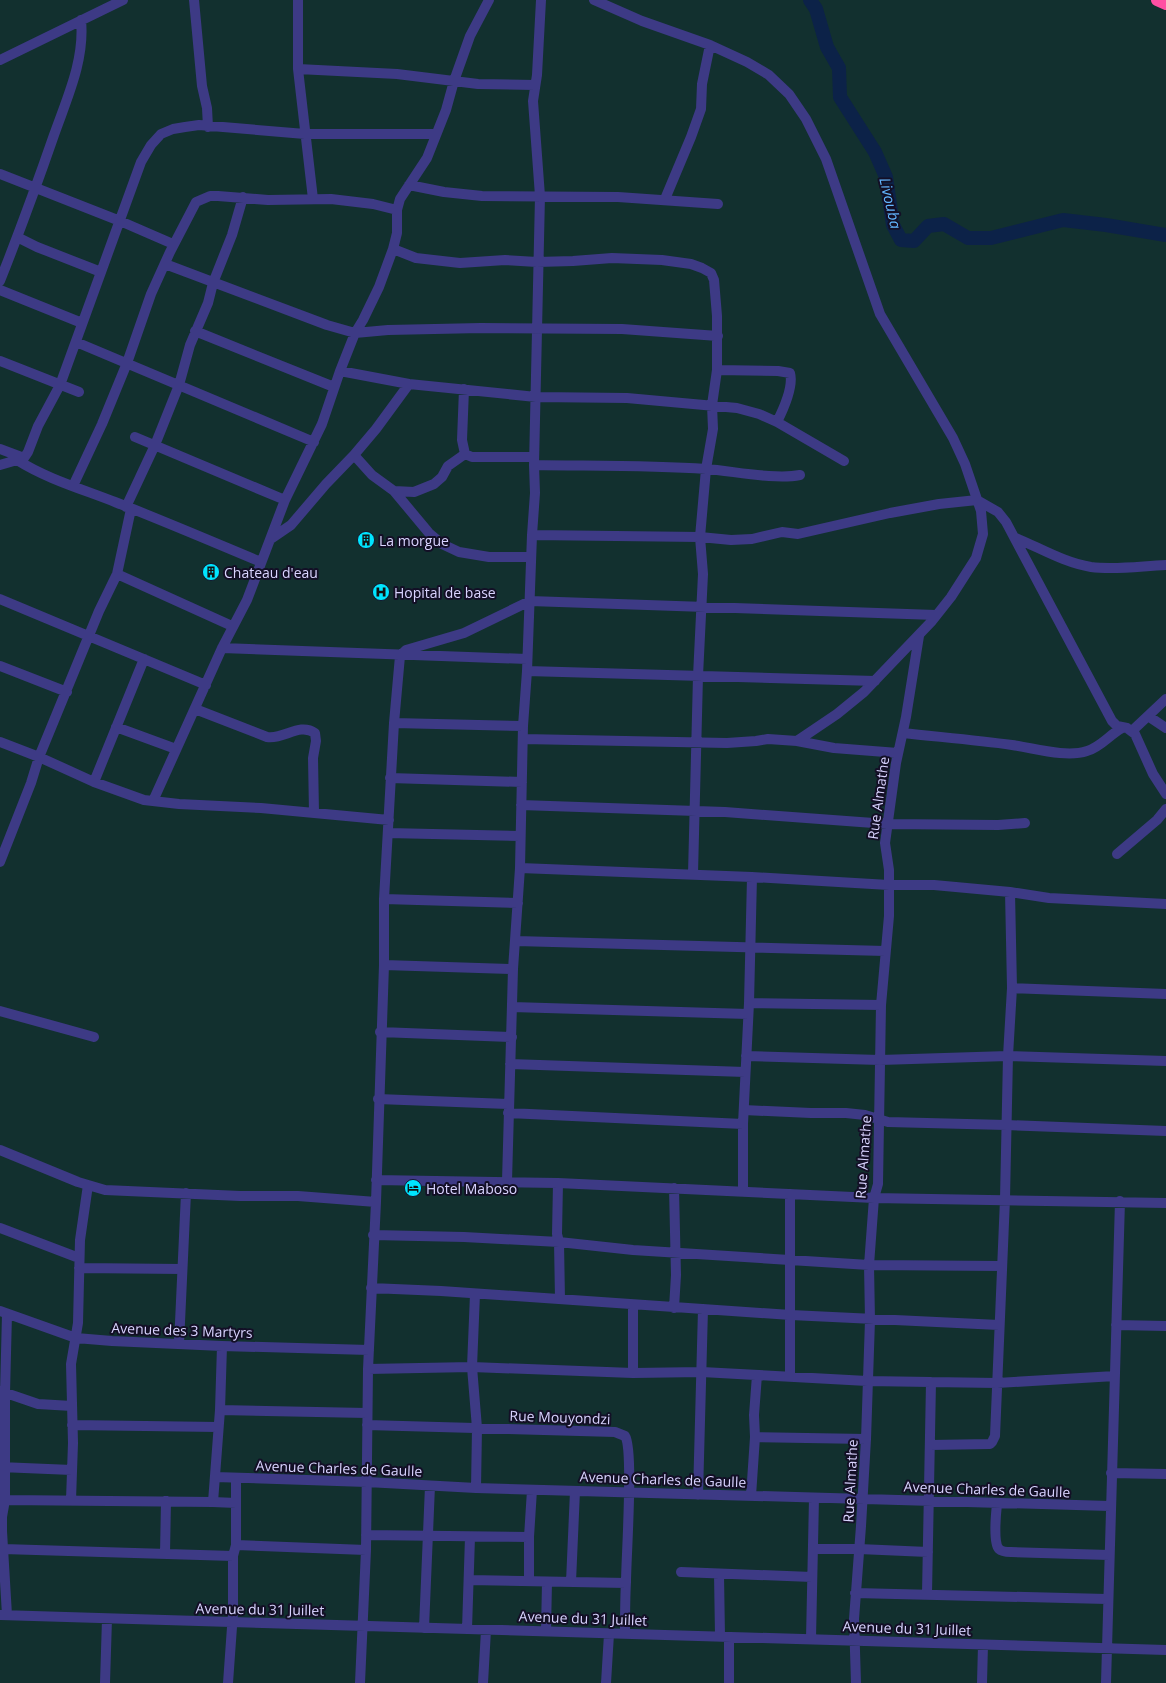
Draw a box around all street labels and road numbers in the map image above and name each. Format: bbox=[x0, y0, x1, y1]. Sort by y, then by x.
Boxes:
street label: Rue Almathe bbox=[863, 755, 893, 841]
street label: Rue Almathe bbox=[851, 1115, 875, 1199]
street label: Avenue des 3 Martyrs bbox=[111, 1318, 253, 1342]
street label: Rue Mouyondzi bbox=[509, 1406, 611, 1428]
street label: Rue Almathe bbox=[838, 1439, 862, 1523]
street label: Avenue Charles de Gaulle bbox=[255, 1456, 423, 1480]
street label: Avenue Charles de Gaulle bbox=[579, 1467, 747, 1491]
street label: Avenue Charles de Gaulle bbox=[903, 1477, 1071, 1501]
street label: Avenue du 31 Juillet bbox=[196, 1598, 324, 1620]
street label: Avenue du 31 Juillet bbox=[518, 1606, 648, 1630]
street label: Avenue du 31 Juillet bbox=[842, 1616, 972, 1640]

